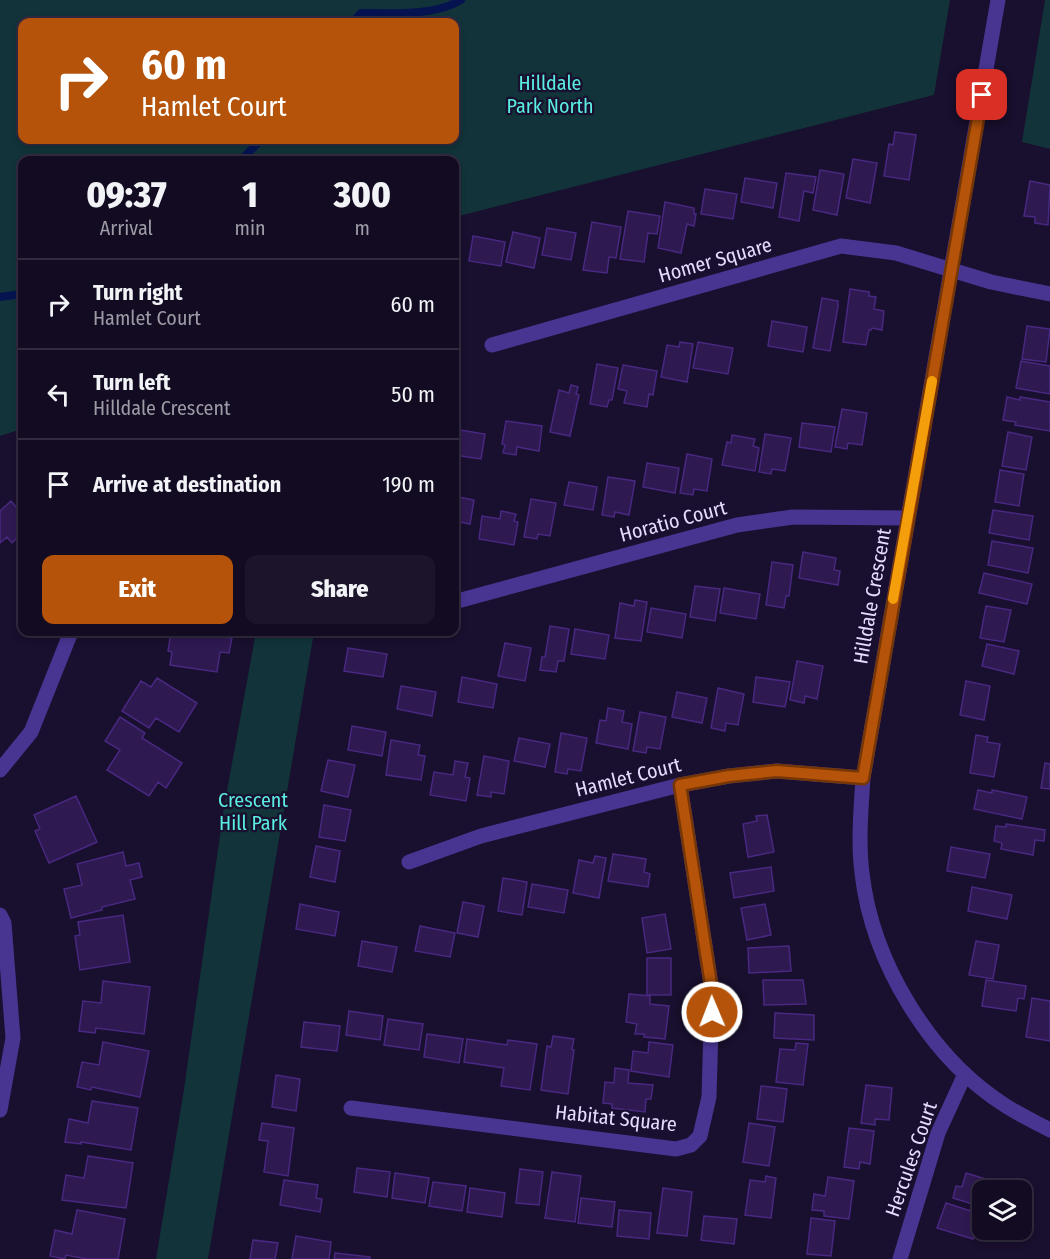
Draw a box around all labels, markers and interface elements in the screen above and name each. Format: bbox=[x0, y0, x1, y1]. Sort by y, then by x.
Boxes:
text: 60 m bbox=[141, 40, 227, 90]
icon: right bbox=[42, 42, 120, 120]
pin bbox=[956, 69, 1007, 120]
park label: Hilldale Park North bbox=[507, 71, 593, 118]
icon: arrive bbox=[965, 78, 998, 111]
text: Hamlet Court bbox=[141, 91, 287, 123]
text: 09:37 bbox=[86, 173, 166, 217]
text: 1 bbox=[242, 173, 258, 217]
text: 300 bbox=[334, 173, 391, 217]
text: Arrival bbox=[100, 216, 153, 240]
text: min bbox=[235, 216, 266, 240]
text: m bbox=[355, 216, 370, 240]
street label: Homer Square bbox=[656, 232, 774, 288]
text: Turn right bbox=[93, 279, 182, 306]
icon: right bbox=[42, 288, 75, 321]
text: 60 m bbox=[391, 291, 435, 318]
text: Hamlet Court bbox=[93, 306, 201, 330]
text: Turn left bbox=[93, 369, 171, 396]
icon: left bbox=[42, 378, 75, 411]
text: 50 m bbox=[391, 381, 435, 408]
text: Hilldale Crescent bbox=[93, 396, 231, 420]
icon: arrive bbox=[42, 468, 75, 501]
text: Arrive at destination bbox=[93, 471, 281, 498]
text: 190 m bbox=[382, 471, 435, 498]
street label: Horatio Court bbox=[617, 495, 730, 547]
street label: Hilldale Crescent bbox=[848, 526, 896, 666]
button: Exit bbox=[42, 555, 233, 624]
button: Share bbox=[245, 555, 435, 624]
street label: Hamlet Court bbox=[573, 752, 684, 802]
park label: Crescent Hill Park bbox=[218, 788, 288, 835]
position arrow bbox=[680, 980, 744, 1044]
street label: Hercules Court bbox=[880, 1098, 942, 1220]
street label: Habitat Square bbox=[554, 1100, 678, 1136]
map controls bbox=[972, 1180, 1032, 1240]
button: layers bbox=[972, 1180, 1032, 1240]

